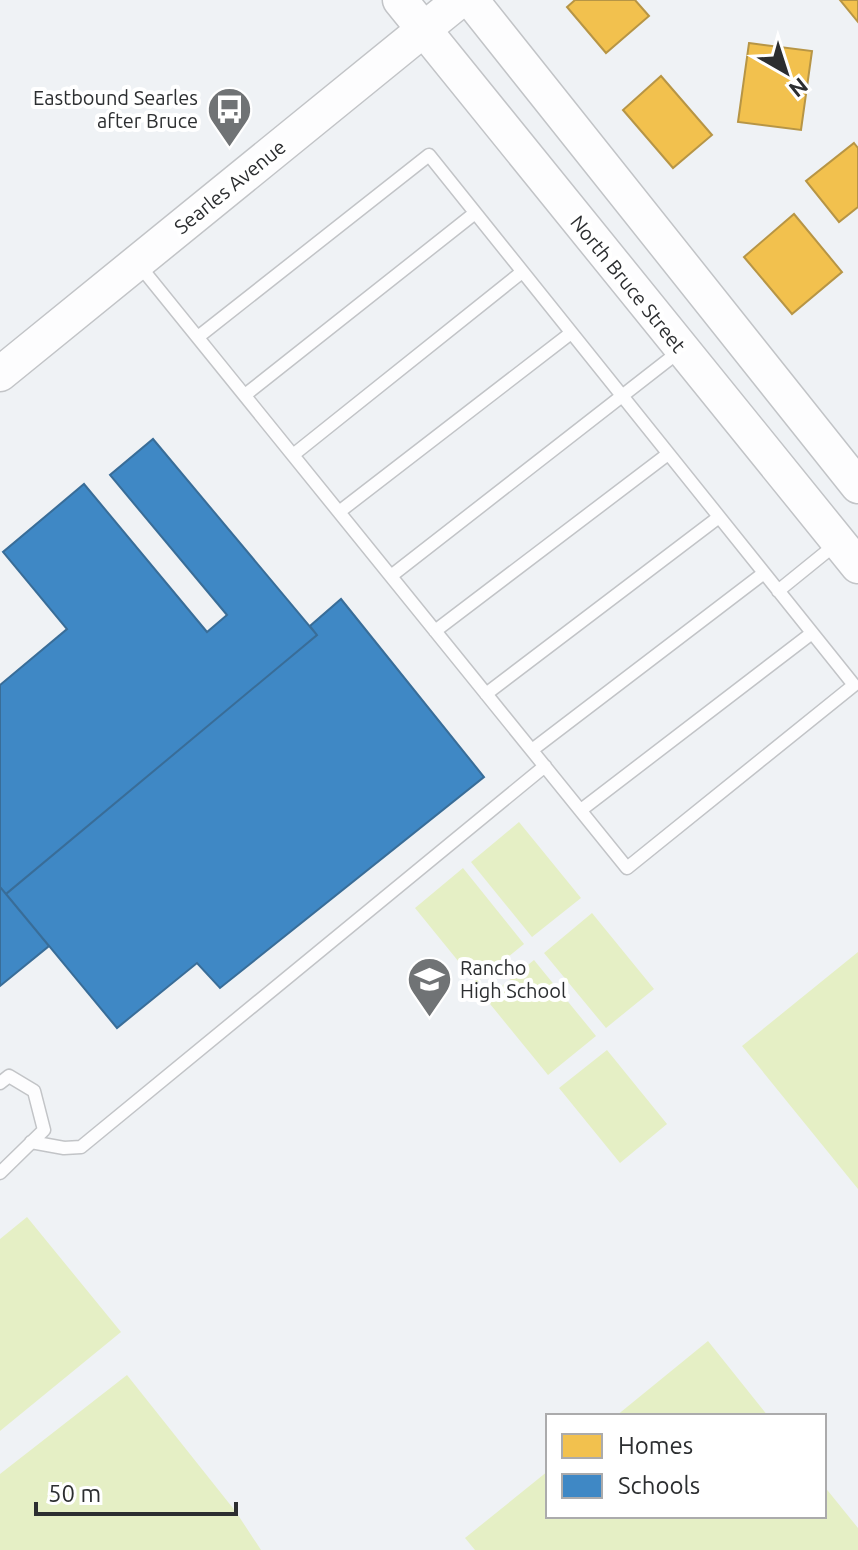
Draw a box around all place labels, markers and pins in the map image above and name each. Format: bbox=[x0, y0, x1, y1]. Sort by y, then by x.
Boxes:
place label: Eastbound Searles after Bruce bbox=[33, 86, 198, 132]
bus stop icon: Eastbound Searles after Bruce bbox=[205, 86, 253, 149]
school or university icon: Rancho High School bbox=[405, 955, 453, 1018]
place label: Rancho High School bbox=[460, 956, 566, 1002]

